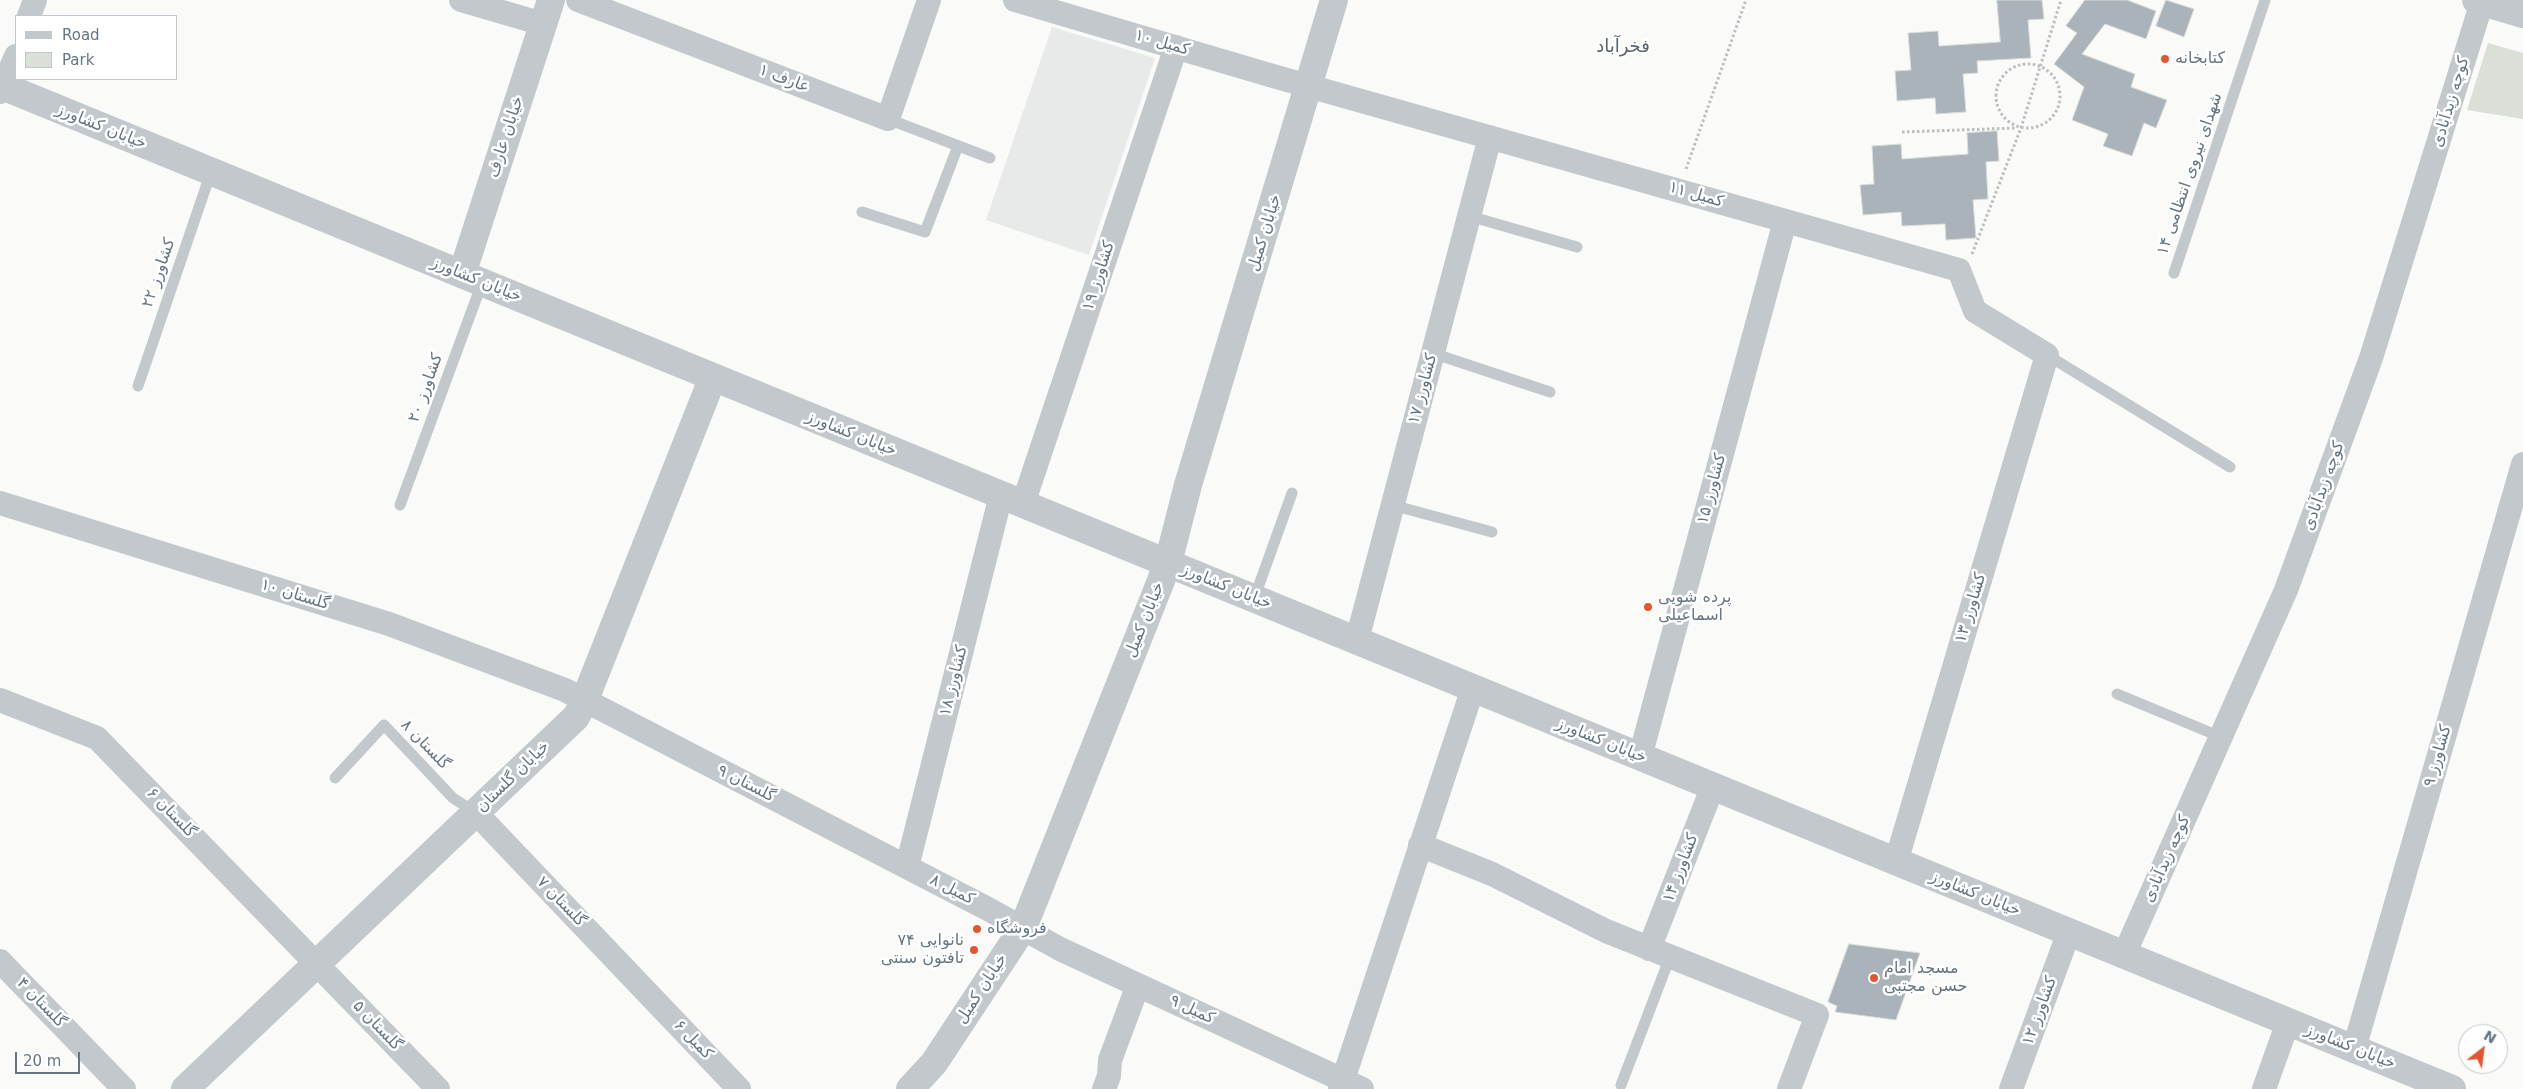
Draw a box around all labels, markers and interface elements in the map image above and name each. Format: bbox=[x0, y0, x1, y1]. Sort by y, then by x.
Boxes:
legend bbox=[15, 15, 178, 80]
text: Road bbox=[62, 26, 100, 44]
street label: کمیل ۱۰ bbox=[1132, 26, 1192, 60]
district label: فخرآباد bbox=[1596, 36, 1650, 58]
place label: کتابخانه bbox=[2175, 49, 2225, 69]
text: Park bbox=[62, 51, 94, 69]
marker: کتابخانه bbox=[2159, 53, 2171, 65]
street label: کوچه زیدآبادی bbox=[2428, 55, 2474, 149]
street label: عارف ۱ bbox=[756, 61, 812, 97]
street label: شهدای نیروی انتظامی ۱۴ bbox=[2153, 90, 2227, 258]
street label: خیابان عارف bbox=[484, 94, 528, 180]
street label: خیابان کشاورز bbox=[53, 100, 149, 154]
street label: کمیل ۱۱ bbox=[1666, 178, 1726, 212]
street label: خیابان کمیل bbox=[1244, 192, 1286, 274]
street label: کشاورز ۲۲ bbox=[138, 236, 180, 310]
street label: کشاورز ۱۹ bbox=[1079, 239, 1119, 313]
street label: خیابان کشاورز bbox=[428, 253, 524, 307]
street label: کشاورز ۲۰ bbox=[405, 351, 447, 425]
street label: کشاورز ۱۷ bbox=[1404, 352, 1442, 426]
street label: خیابان کشاورز bbox=[803, 407, 899, 461]
street label: کوچه زیدآبادی bbox=[2299, 439, 2349, 533]
street label: کشاورز ۱۵ bbox=[1693, 452, 1731, 526]
street label: خیابان کشاورز bbox=[1178, 560, 1274, 614]
street label: کشاورز ۱۳ bbox=[1951, 571, 1991, 645]
street label: گلستان ۱۰ bbox=[258, 575, 332, 615]
street label: خیابان کمیل bbox=[1121, 580, 1169, 660]
place label: پرده شویی اسماعیلی bbox=[1658, 588, 1731, 626]
marker: پرده شویی اسماعیلی bbox=[1642, 601, 1654, 613]
street label: کشاورز ۱۸ bbox=[936, 644, 972, 718]
street label: خیابان کشاورز bbox=[1553, 714, 1649, 768]
street label: گلستان ۸ bbox=[396, 716, 454, 774]
street label: کشاورز ۹ bbox=[2420, 723, 2456, 789]
street label: خیابان گلستان bbox=[472, 737, 554, 817]
street label: گلستان ۹ bbox=[714, 761, 778, 807]
street label: گلستان ۶ bbox=[142, 784, 200, 842]
street label: کوچه زیدآبادی bbox=[2139, 812, 2195, 906]
street label: کشاورز ۱۴ bbox=[1659, 831, 1703, 905]
street label: خیابان کشاورز bbox=[1927, 867, 2023, 921]
street label: کمیل ۸ bbox=[926, 871, 978, 909]
street label: گلستان ۷ bbox=[532, 873, 590, 931]
place label: فروشگاه bbox=[987, 919, 1047, 939]
marker: فروشگاه bbox=[971, 923, 983, 935]
place label: نانوایی ۷۴ تافتون سنتی bbox=[881, 931, 964, 969]
marker: نانوایی ۷۴ تافتون سنتی bbox=[968, 944, 980, 956]
street label: خیابان کمیل bbox=[952, 950, 1012, 1028]
place label: مسجد امام حسن مجتبی bbox=[1884, 959, 1967, 997]
marker: مسجد امام حسن مجتبی bbox=[1868, 972, 1880, 984]
street label: گلستان ۴ bbox=[12, 974, 70, 1032]
street label: کشاورز ۱۲ bbox=[2019, 974, 2061, 1048]
street label: کمیل ۹ bbox=[1166, 991, 1218, 1029]
street label: گلستان ۵ bbox=[348, 997, 406, 1055]
street label: کمیل ۶ bbox=[670, 1016, 716, 1064]
street label: خیابان کشاورز bbox=[2302, 1020, 2398, 1074]
north arrow bbox=[2458, 1024, 2508, 1074]
text: N bbox=[2481, 1027, 2499, 1047]
scale bar bbox=[18, 1042, 82, 1074]
text: 20 m bbox=[23, 1052, 61, 1070]

